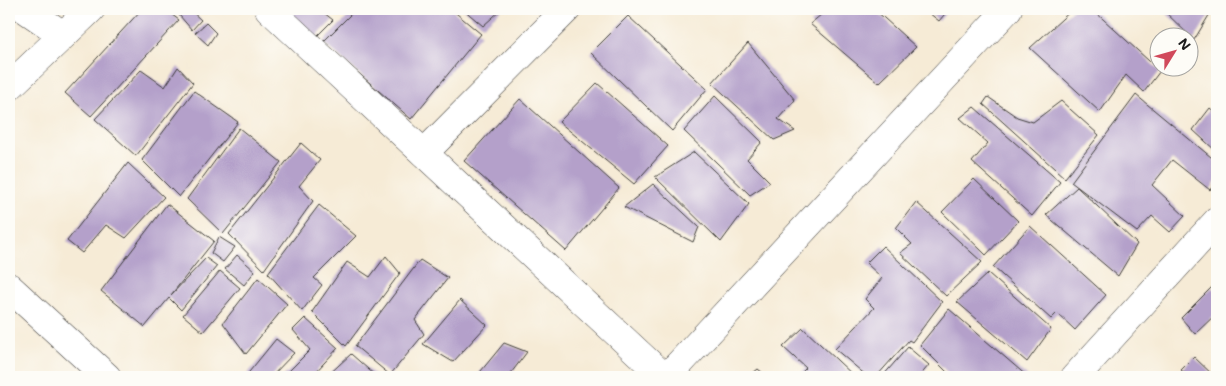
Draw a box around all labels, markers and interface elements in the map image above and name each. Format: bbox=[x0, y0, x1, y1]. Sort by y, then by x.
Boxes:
north arrow bbox=[1148, 28, 1198, 78]
text: N bbox=[1174, 34, 1196, 54]

